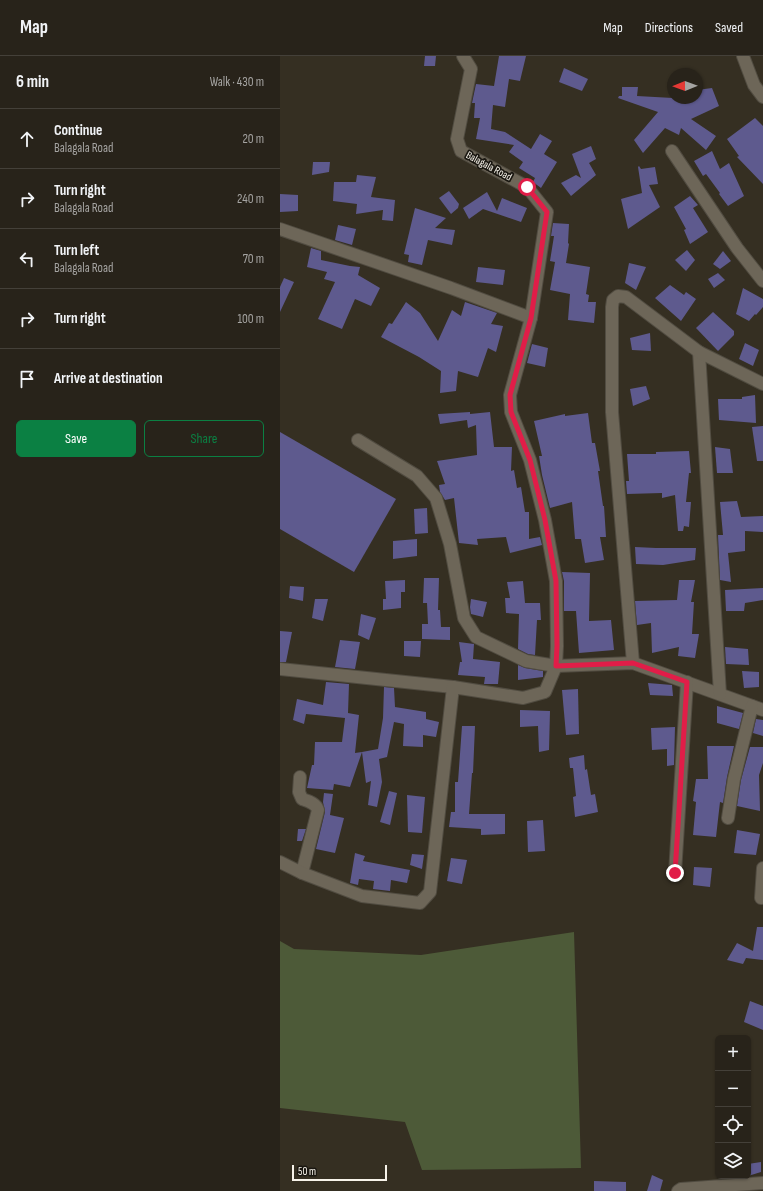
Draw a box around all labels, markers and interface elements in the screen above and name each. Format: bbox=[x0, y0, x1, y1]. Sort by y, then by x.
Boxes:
text: Map bbox=[20, 16, 48, 39]
text: Map bbox=[603, 19, 623, 36]
text: Directions bbox=[645, 19, 693, 36]
text: Saved bbox=[715, 19, 743, 36]
north arrow bbox=[667, 68, 703, 104]
text: 6 min bbox=[16, 72, 49, 92]
text: Walk · 430 m bbox=[210, 74, 264, 90]
text: Continue bbox=[54, 121, 103, 140]
icon: ahead bbox=[16, 128, 38, 150]
text: 20 m bbox=[242, 131, 264, 147]
text: Balagala Road bbox=[54, 140, 113, 156]
street label: Balagala Road bbox=[464, 148, 515, 184]
route start bbox=[518, 178, 536, 196]
text: Turn right bbox=[54, 181, 106, 200]
icon: right bbox=[16, 188, 38, 210]
text: 240 m bbox=[237, 191, 264, 207]
text: Balagala Road bbox=[54, 200, 113, 216]
text: Turn left bbox=[54, 241, 99, 260]
icon: left bbox=[16, 248, 38, 270]
text: 70 m bbox=[243, 251, 264, 267]
text: Balagala Road bbox=[54, 260, 113, 276]
icon: right bbox=[16, 308, 38, 330]
text: Turn right bbox=[54, 309, 106, 328]
text: 100 m bbox=[237, 311, 264, 327]
icon: arrive bbox=[16, 368, 38, 390]
text: Arrive at destination bbox=[54, 369, 163, 388]
button: Save bbox=[16, 420, 136, 457]
button: Share bbox=[144, 420, 264, 457]
route end bbox=[666, 864, 684, 882]
map controls bbox=[715, 1035, 751, 1179]
button: + bbox=[715, 1035, 751, 1071]
button: − bbox=[715, 1071, 751, 1107]
button: locate bbox=[715, 1107, 751, 1143]
button: layers bbox=[715, 1143, 751, 1179]
scale bar bbox=[292, 1163, 387, 1182]
text: 50 m bbox=[298, 1165, 316, 1178]

